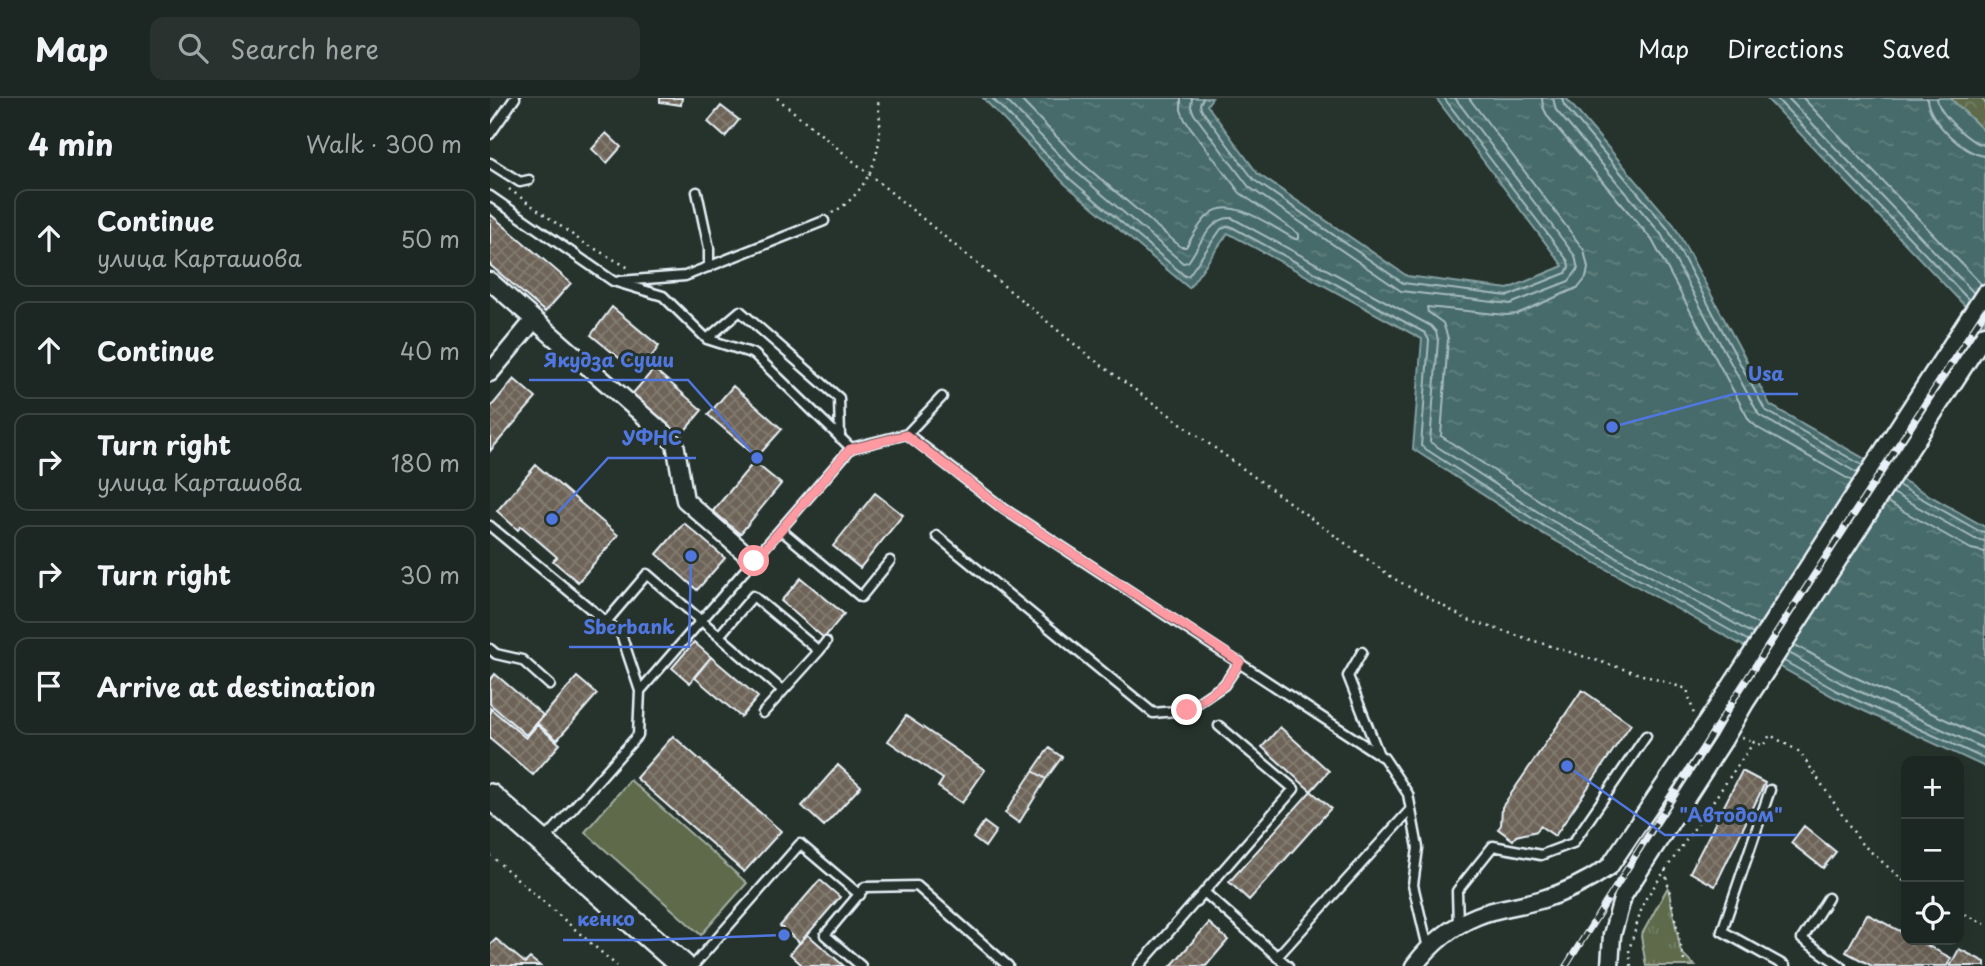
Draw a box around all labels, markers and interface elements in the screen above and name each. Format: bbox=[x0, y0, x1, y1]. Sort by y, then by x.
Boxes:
search box bbox=[150, 17, 640, 80]
text: Map bbox=[35, 23, 108, 73]
icon: search bbox=[174, 29, 212, 67]
text: Search here bbox=[230, 29, 379, 68]
text: Map bbox=[1638, 30, 1689, 66]
text: Directions bbox=[1727, 30, 1844, 66]
text: Saved bbox=[1882, 30, 1950, 66]
text: 4 min bbox=[28, 121, 114, 166]
text: Walk · 300 m bbox=[306, 126, 462, 161]
text: Continue bbox=[97, 201, 214, 240]
icon: ahead bbox=[30, 219, 68, 257]
text: 50 m bbox=[400, 221, 460, 256]
text: улица Карташова bbox=[97, 240, 302, 275]
icon: ahead bbox=[30, 331, 68, 369]
text: Continue bbox=[97, 331, 214, 370]
text: 40 m bbox=[400, 333, 460, 368]
callout: Якудза Суши bbox=[529, 340, 688, 380]
text: Якудза Суши bbox=[544, 345, 674, 373]
callout: Usa bbox=[1734, 354, 1798, 394]
text: Usa bbox=[1748, 359, 1784, 387]
callout: УФНС bbox=[608, 418, 696, 458]
text: УФНС bbox=[622, 423, 682, 451]
text: Turn right bbox=[97, 425, 231, 464]
icon: right bbox=[30, 443, 68, 481]
text: 180 m bbox=[391, 445, 460, 480]
text: улица Карташова bbox=[97, 464, 302, 499]
route start bbox=[738, 545, 769, 576]
icon: right bbox=[30, 555, 68, 593]
text: Turn right bbox=[97, 555, 231, 594]
text: 30 m bbox=[399, 557, 460, 592]
callout: Sberbank bbox=[569, 607, 689, 647]
text: Sberbank bbox=[583, 612, 675, 640]
icon: arrive bbox=[30, 667, 68, 705]
text: Arrive at destination bbox=[97, 667, 376, 706]
route end bbox=[1171, 694, 1202, 725]
map controls bbox=[1901, 756, 1964, 945]
button: + bbox=[1901, 756, 1964, 819]
callout: "Автодом" bbox=[1665, 795, 1797, 835]
text: "Автодом" bbox=[1679, 800, 1783, 828]
button: − bbox=[1901, 819, 1964, 882]
button: locate bbox=[1901, 882, 1964, 945]
callout: кенко bbox=[563, 900, 649, 940]
text: кенко bbox=[577, 904, 635, 932]

